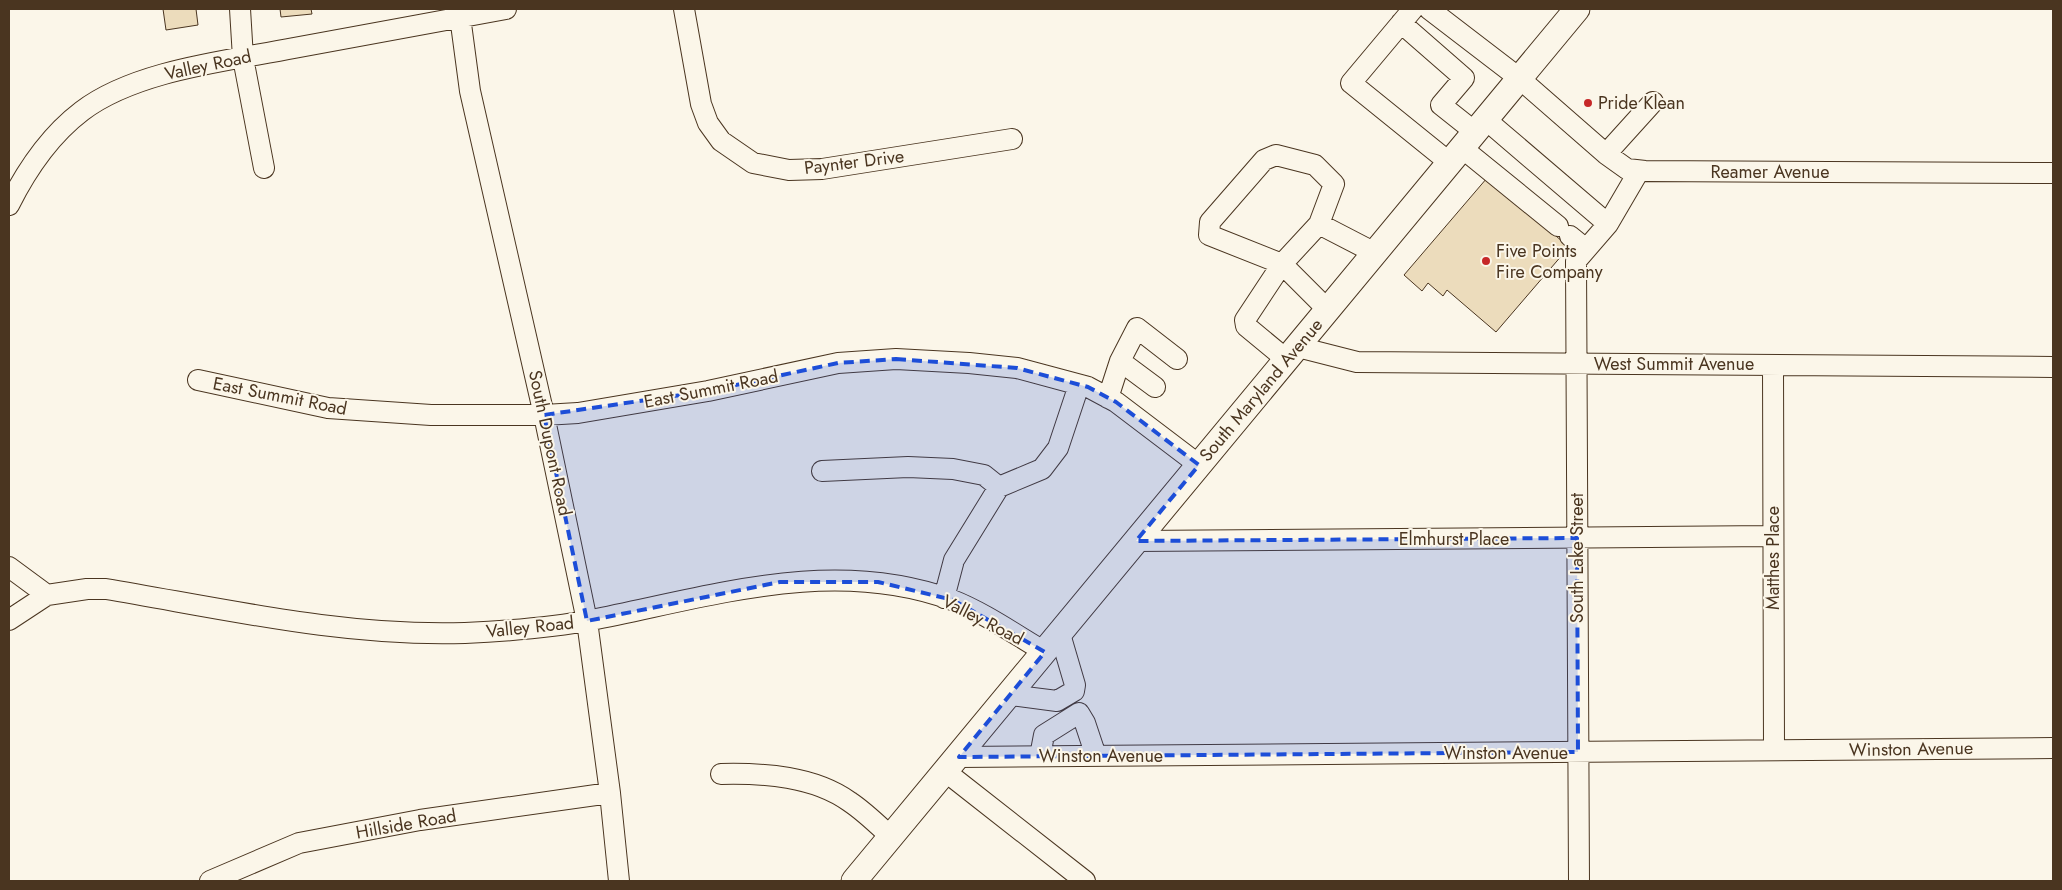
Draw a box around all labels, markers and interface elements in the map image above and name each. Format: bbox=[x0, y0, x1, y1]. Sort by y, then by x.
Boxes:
street label: Valley Road bbox=[162, 43, 254, 87]
place label: Pride Klean bbox=[1598, 90, 1685, 116]
marker: Pride Klean bbox=[1582, 97, 1594, 109]
street label: Paynter Drive bbox=[803, 143, 905, 181]
street label: Reamer Avenue bbox=[1711, 159, 1829, 185]
place label: Five Points Fire Company bbox=[1496, 238, 1603, 285]
marker: Five Points Fire Company bbox=[1480, 255, 1492, 267]
street label: South Maryland Avenue bbox=[1193, 313, 1329, 467]
street label: West Summit Avenue bbox=[1594, 351, 1754, 377]
street label: East Summit Road bbox=[642, 363, 780, 415]
street label: South Dupont Road bbox=[522, 368, 578, 518]
street label: East Summit Road bbox=[211, 370, 349, 422]
street label: South Lake Street bbox=[1564, 492, 1590, 623]
street label: Matthes Place bbox=[1760, 506, 1786, 610]
street label: Elmhurst Place bbox=[1399, 526, 1509, 552]
street label: Valley Road bbox=[938, 588, 1028, 652]
street label: Valley Road bbox=[485, 609, 575, 645]
street label: Winston Avenue bbox=[1849, 735, 1973, 763]
street label: Winston Avenue bbox=[1444, 740, 1568, 766]
street label: Winston Avenue bbox=[1039, 743, 1163, 769]
street label: Hillside Road bbox=[354, 802, 458, 846]

